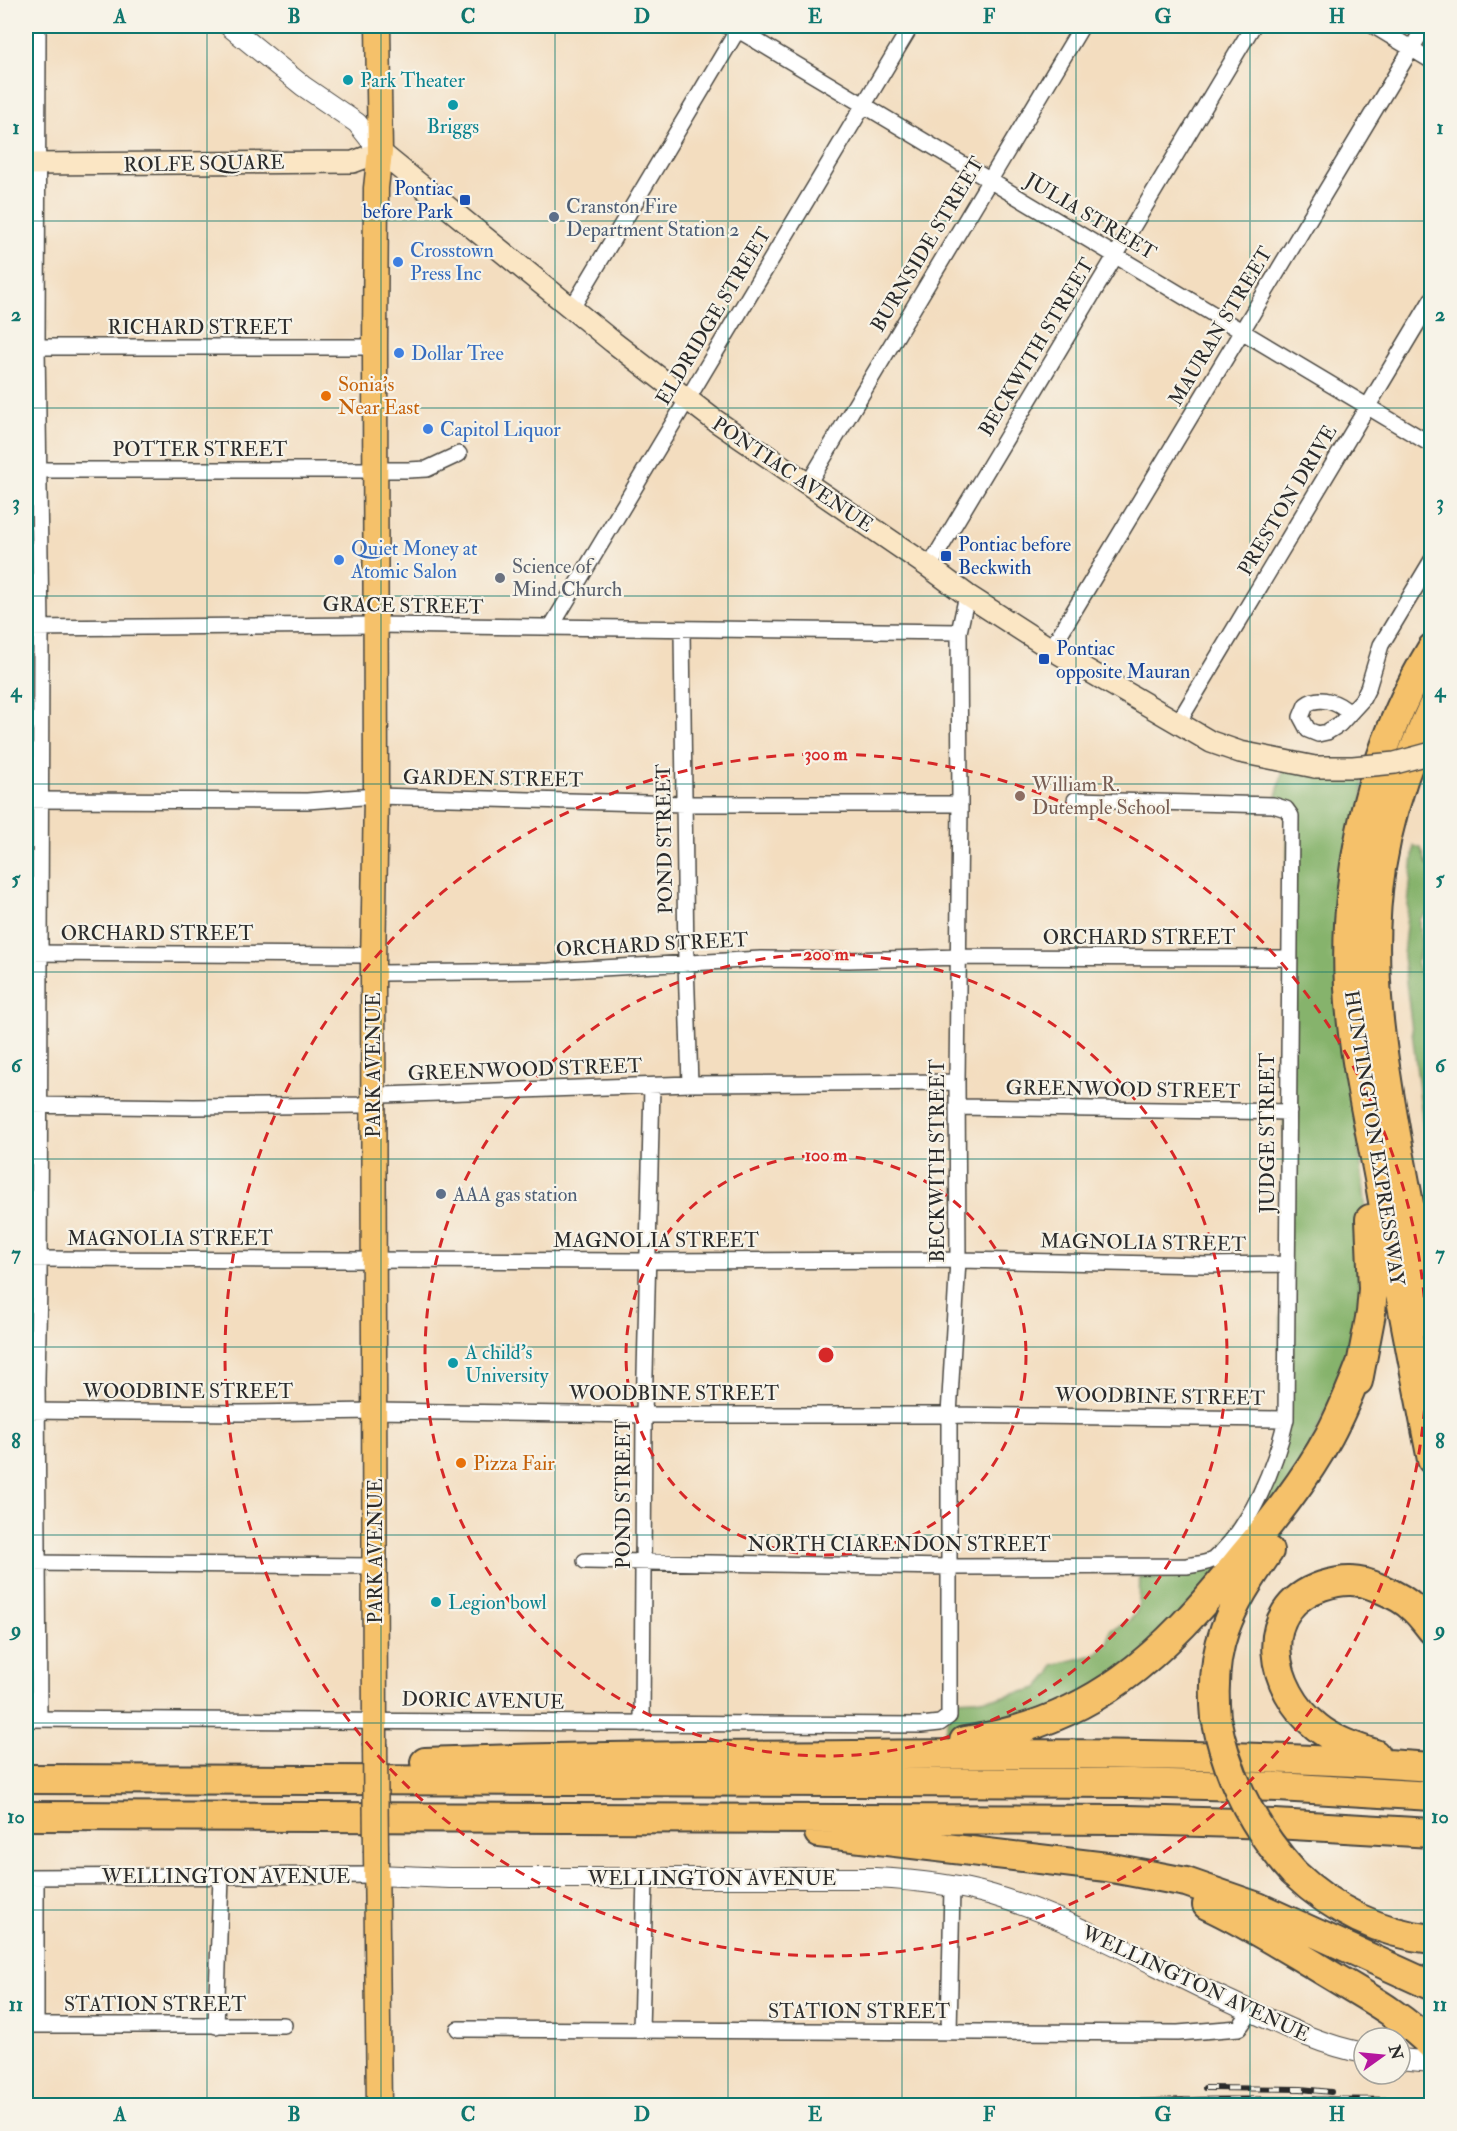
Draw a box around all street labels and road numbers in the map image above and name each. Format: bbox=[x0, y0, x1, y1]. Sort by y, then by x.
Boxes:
street label: ROLFE SQUARE bbox=[123, 150, 285, 177]
street label: BURNSIDE STREET bbox=[865, 152, 990, 336]
street label: JULIA STREET bbox=[1020, 167, 1161, 265]
street label: ELDRIDGE STREET bbox=[650, 223, 777, 410]
street label: MAURAN STREET bbox=[1163, 242, 1278, 410]
street label: BECKWITH STREET bbox=[973, 253, 1100, 441]
street label: RICHARD STREET bbox=[108, 315, 293, 340]
street label: PONTIAC AVENUE bbox=[707, 411, 878, 538]
street label: PRESTON DRIVE bbox=[1233, 420, 1342, 580]
street label: POTTER STREET bbox=[113, 437, 288, 462]
street label: GRACE STREET bbox=[322, 592, 484, 619]
street label: GARDEN STREET bbox=[403, 764, 584, 793]
street label: POND STREET bbox=[651, 764, 678, 914]
street label: ORCHARD STREET bbox=[61, 921, 253, 946]
street label: ORCHARD STREET bbox=[1043, 925, 1235, 950]
street label: ORCHARD STREET bbox=[555, 927, 749, 962]
street label: HUNTINGTON EXPRESSWAY bbox=[1339, 988, 1410, 1289]
street label: PARK AVENUE bbox=[361, 992, 386, 1138]
street label: GREENWOOD STREET bbox=[407, 1053, 643, 1086]
street label: JUDGE STREET bbox=[1255, 1053, 1280, 1214]
street label: BECKWITH STREET bbox=[925, 1059, 950, 1263]
street label: GREENWOOD STREET bbox=[1005, 1075, 1241, 1104]
street label: MAGNOLIA STREET bbox=[67, 1226, 273, 1251]
street label: MAGNOLIA STREET bbox=[553, 1228, 759, 1253]
street label: MAGNOLIA STREET bbox=[1040, 1228, 1246, 1257]
street label: WOODBINE STREET bbox=[82, 1379, 293, 1404]
street label: WOODBINE STREET bbox=[568, 1381, 779, 1406]
street label: WOODBINE STREET bbox=[1054, 1382, 1265, 1411]
street label: POND STREET bbox=[611, 1419, 636, 1569]
street label: PARK AVENUE bbox=[363, 1478, 388, 1624]
street label: NORTH CIARENDON STREET bbox=[747, 1532, 1051, 1557]
street label: DORIC AVENUE bbox=[402, 1687, 564, 1714]
street label: WELLINGTON AVENUE bbox=[101, 1864, 350, 1889]
street label: WELLINGTON AVENUE bbox=[587, 1866, 836, 1891]
street label: WELLINGTON AVENUE bbox=[1077, 1919, 1314, 2047]
street label: STATION STREET bbox=[64, 1992, 246, 2017]
street label: STATION STREET bbox=[768, 1999, 950, 2024]

